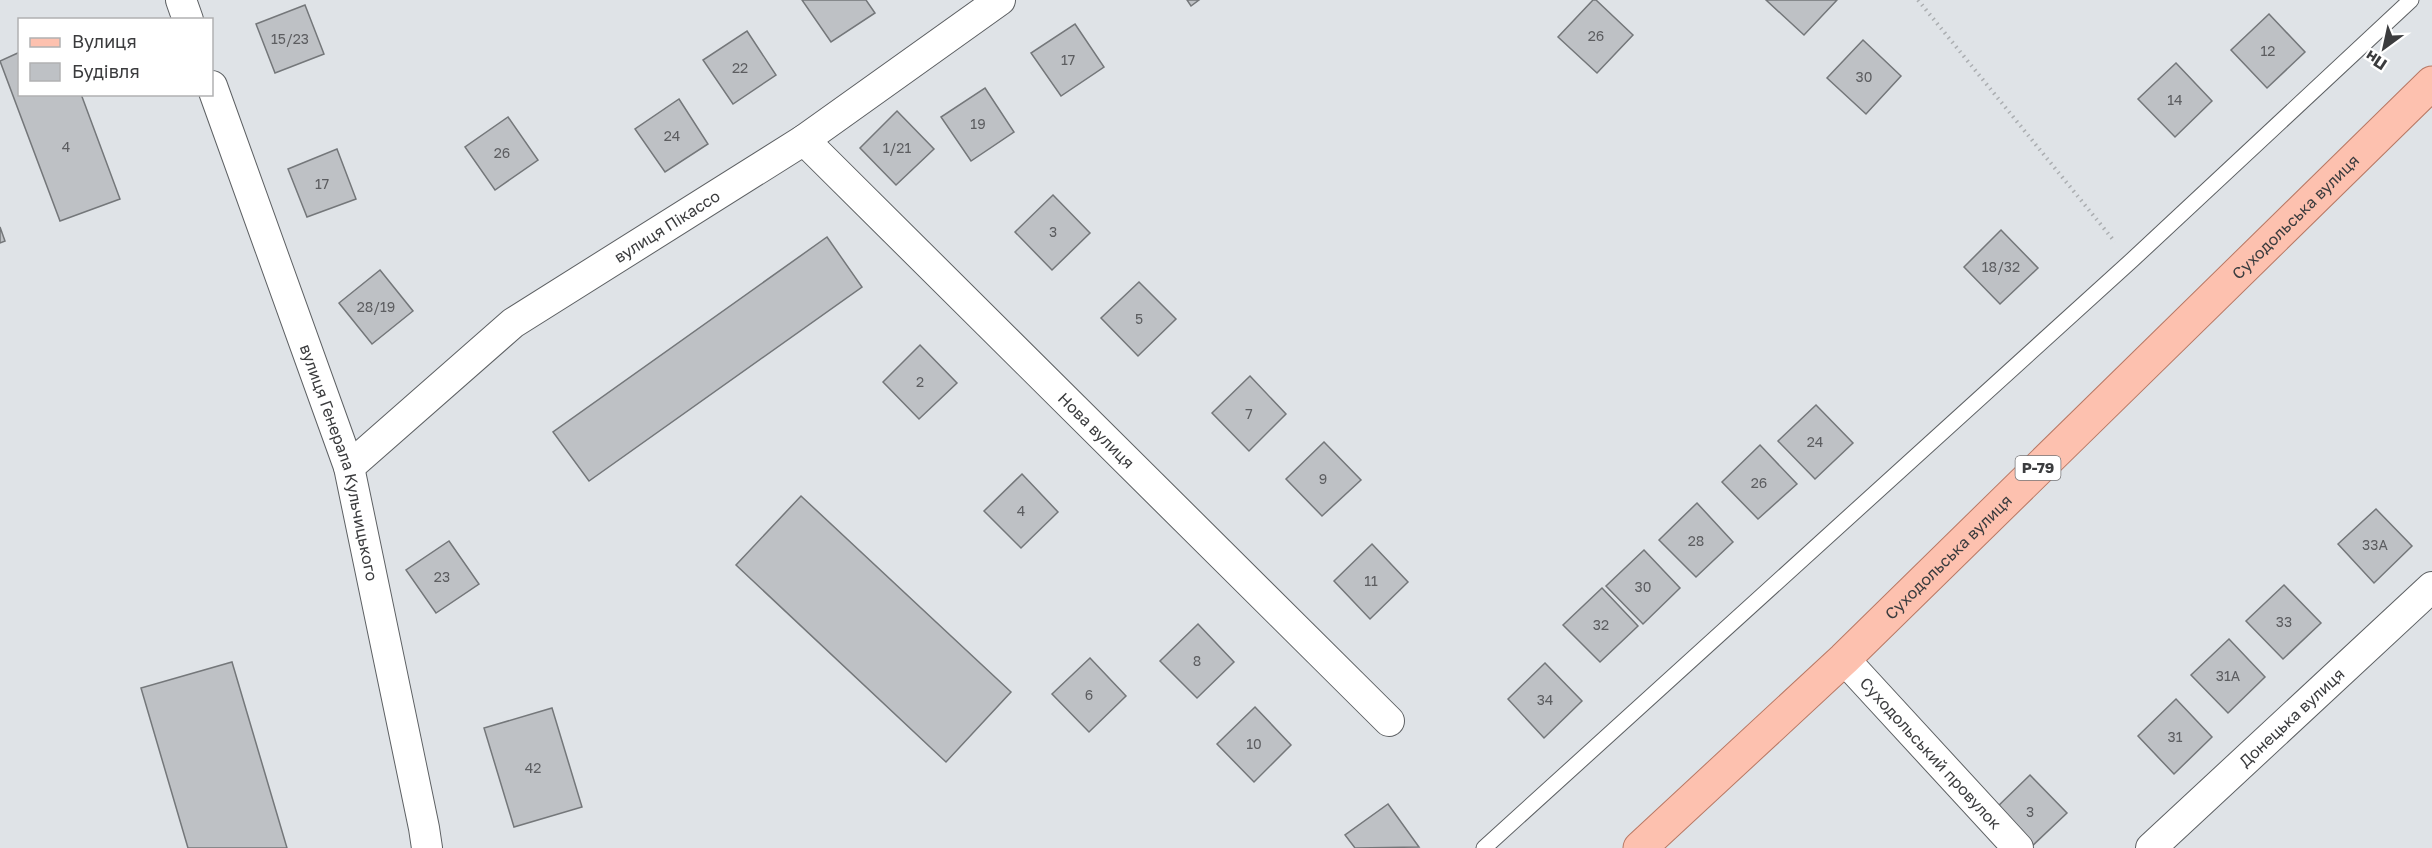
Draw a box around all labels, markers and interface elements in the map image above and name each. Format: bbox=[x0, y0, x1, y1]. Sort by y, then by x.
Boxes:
legend bbox=[18, 18, 213, 96]
north arrow bbox=[2354, 18, 2414, 78]
house number: 26 bbox=[1588, 27, 1604, 44]
text: Вулиця bbox=[72, 30, 137, 52]
house number: 15/23 bbox=[271, 30, 309, 47]
house number: 12 bbox=[2261, 42, 2275, 59]
text: Пн bbox=[2361, 46, 2390, 75]
house number: 17 bbox=[1061, 51, 1075, 68]
house number: 22 bbox=[732, 59, 748, 76]
text: Будівля bbox=[72, 60, 140, 82]
house number: 30 bbox=[1856, 68, 1872, 85]
house number: 14 bbox=[2167, 91, 2183, 108]
house number: 19 bbox=[970, 115, 986, 132]
house number: 24 bbox=[664, 127, 680, 144]
house number: 4 bbox=[62, 138, 70, 155]
house number: 1/21 bbox=[883, 139, 911, 156]
house number: 26 bbox=[494, 144, 510, 161]
street label: Суходольська вулиця bbox=[2228, 150, 2363, 283]
house number: 17 bbox=[315, 175, 329, 192]
street label: вулиця Пікассо bbox=[610, 186, 723, 267]
house number: 3 bbox=[1049, 223, 1057, 240]
house number: 18/32 bbox=[1982, 258, 2020, 275]
house number: 28/19 bbox=[357, 298, 395, 315]
house number: 5 bbox=[1135, 310, 1143, 327]
street label: вулиця Генерала Кульчицького bbox=[296, 341, 382, 583]
house number: 2 bbox=[916, 373, 924, 390]
street label: Нова вулиця bbox=[1054, 388, 1139, 473]
house number: 7 bbox=[1245, 405, 1253, 422]
house number: 24 bbox=[1807, 433, 1823, 450]
road number: Р-79 bbox=[2016, 456, 2060, 480]
house number: 9 bbox=[1319, 470, 1327, 487]
house number: 26 bbox=[1751, 474, 1767, 491]
street label: Суходольська вулиця bbox=[1881, 490, 2016, 624]
house number: 4 bbox=[1017, 502, 1025, 519]
house number: 28 bbox=[1688, 532, 1704, 549]
house number: 33А bbox=[2362, 536, 2388, 553]
house number: 23 bbox=[434, 568, 450, 585]
house number: 11 bbox=[1364, 572, 1378, 589]
house number: 30 bbox=[1635, 578, 1651, 595]
house number: 33 bbox=[2276, 613, 2292, 630]
house number: 32 bbox=[1593, 616, 1609, 633]
house number: 8 bbox=[1193, 652, 1201, 669]
street label: Донецька вулиця bbox=[2235, 664, 2348, 771]
house number: 31А bbox=[2216, 667, 2241, 684]
street label: Суходольський провулок bbox=[1856, 673, 2006, 833]
house number: 6 bbox=[1085, 686, 1093, 703]
house number: 34 bbox=[1537, 691, 1553, 708]
house number: 31 bbox=[2168, 728, 2183, 745]
house number: 10 bbox=[1246, 735, 1262, 752]
house number: 42 bbox=[525, 759, 541, 776]
house number: 3 bbox=[2026, 803, 2034, 820]

